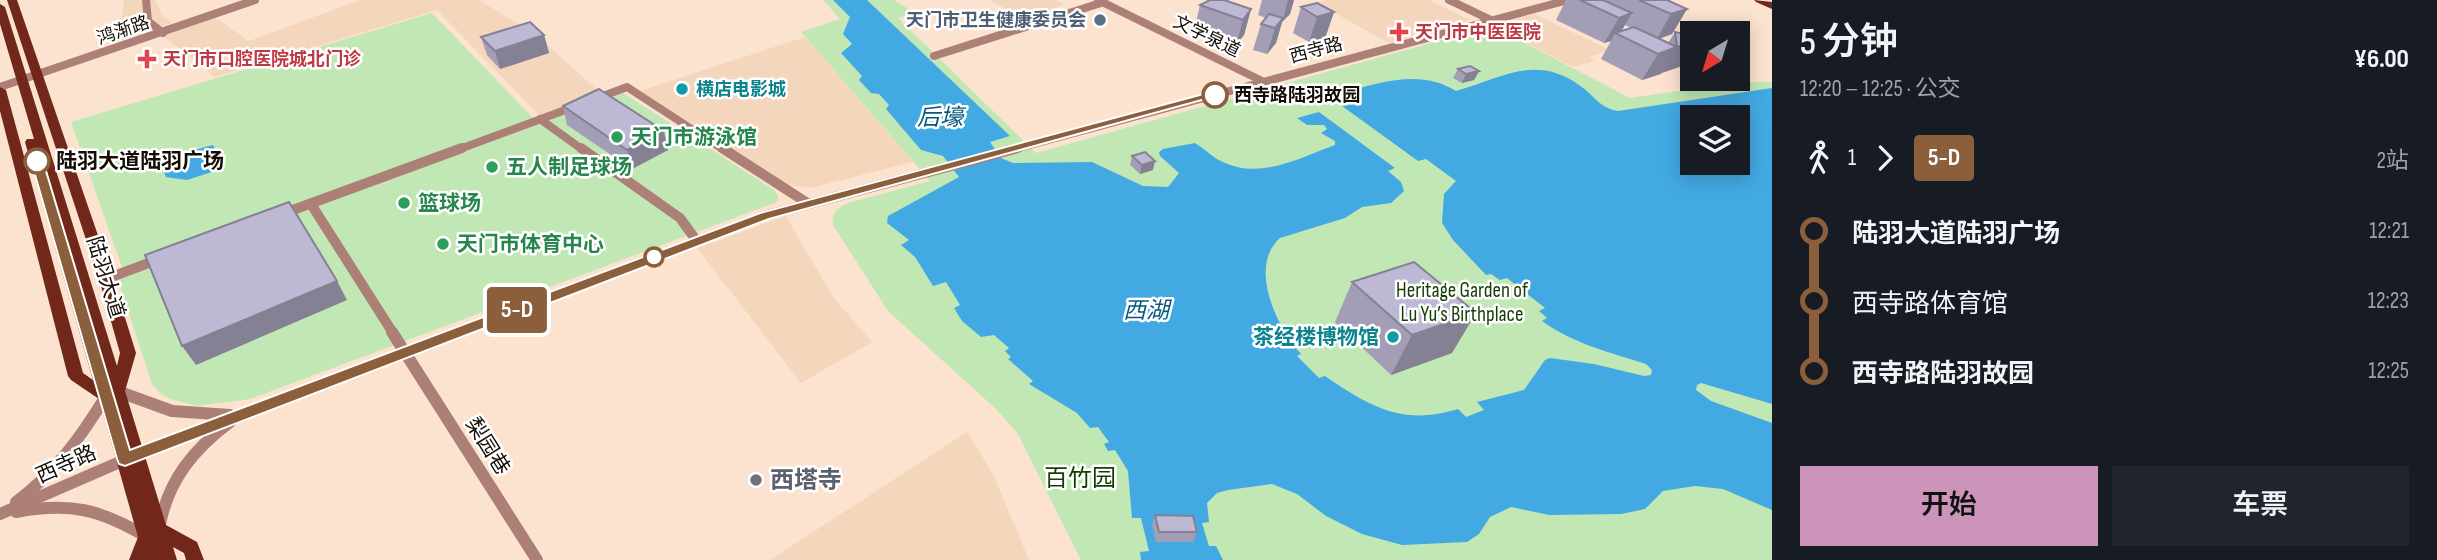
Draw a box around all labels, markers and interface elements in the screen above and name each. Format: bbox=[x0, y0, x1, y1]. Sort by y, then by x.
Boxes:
place label: 天门市卫生健康委员会 bbox=[906, 10, 1086, 31]
street label: 文学泉道 bbox=[1170, 11, 1244, 62]
street label: 鸿渐路 bbox=[94, 12, 152, 49]
marker: 天门市卫生健康委员会 bbox=[1092, 12, 1108, 28]
text: 5 分钟 bbox=[1800, 20, 1898, 65]
north arrow bbox=[1680, 21, 1750, 91]
map controls bbox=[1680, 21, 1750, 175]
marker: 天门市中医医院 bbox=[1389, 22, 1409, 42]
place label: 天门市中医医院 bbox=[1415, 22, 1541, 43]
street label: 西寺路 bbox=[1287, 33, 1345, 68]
text: ¥6.00 bbox=[2354, 44, 2409, 75]
marker: 天门市口腔医院城北门诊 bbox=[137, 49, 157, 69]
place label: 天门市口腔医院城北门诊 bbox=[163, 49, 361, 70]
text: 12:20 – 12:25 · 公交 bbox=[1800, 75, 1961, 103]
place label: 横店电影城 bbox=[696, 79, 786, 100]
marker: 横店电影城 bbox=[674, 81, 690, 97]
marker: 西寺路陆羽故园 bbox=[1202, 82, 1228, 108]
place label: 西寺路陆羽故园 bbox=[1234, 85, 1360, 106]
water label: 后壕 bbox=[917, 104, 967, 132]
button: layers bbox=[1680, 105, 1750, 175]
place label: 天门市游泳馆 bbox=[631, 125, 757, 150]
marker: 天门市游泳馆 bbox=[609, 129, 625, 145]
icon: walk bbox=[1800, 139, 1838, 177]
icon: forward bbox=[1866, 139, 1904, 177]
text: 5-D bbox=[1928, 143, 1960, 172]
text: 1 bbox=[1848, 144, 1856, 172]
text: 2站 bbox=[2377, 147, 2409, 175]
marker: 陆羽大道陆羽广场 bbox=[24, 148, 50, 174]
place label: 陆羽大道陆羽广场 bbox=[56, 149, 224, 174]
place label: 五人制足球场 bbox=[506, 155, 632, 180]
marker: 五人制足球场 bbox=[484, 159, 500, 175]
place label: 篮球场 bbox=[418, 191, 481, 216]
marker: 篮球场 bbox=[396, 195, 412, 211]
text: 12:21 bbox=[2369, 217, 2409, 245]
text: 陆羽大道陆羽广场 bbox=[1852, 219, 2060, 250]
place label: 天门市体育中心 bbox=[457, 232, 604, 257]
street label: 陆羽大道 bbox=[81, 233, 130, 321]
marker: 天门市体育中心 bbox=[435, 236, 451, 252]
unlabelled marker bbox=[644, 247, 664, 267]
park label: Heritage Garden of Lu Yu’s Birthplace bbox=[1396, 278, 1529, 327]
line badge: 5-D bbox=[477, 287, 557, 333]
text: 12:23 bbox=[2368, 287, 2409, 315]
text: 西寺路体育馆 bbox=[1852, 289, 2008, 320]
text: 5-D bbox=[501, 295, 533, 324]
water label: 西湖 bbox=[1123, 297, 1172, 325]
place label: 茶经楼博物馆 bbox=[1253, 325, 1379, 350]
marker: 茶经楼博物馆 bbox=[1385, 329, 1401, 345]
text: 12:25 bbox=[2368, 357, 2409, 385]
text: 西寺路陆羽故园 bbox=[1852, 359, 2034, 390]
street label: 梨园巷 bbox=[460, 413, 515, 480]
street label: 西寺路 bbox=[32, 440, 100, 489]
park label: 百竹园 bbox=[1044, 464, 1116, 493]
place label: 西塔寺 bbox=[770, 466, 842, 495]
button: 开始 bbox=[1800, 466, 2098, 546]
button: 车票 bbox=[2112, 466, 2409, 546]
marker: 西塔寺 bbox=[748, 472, 764, 488]

